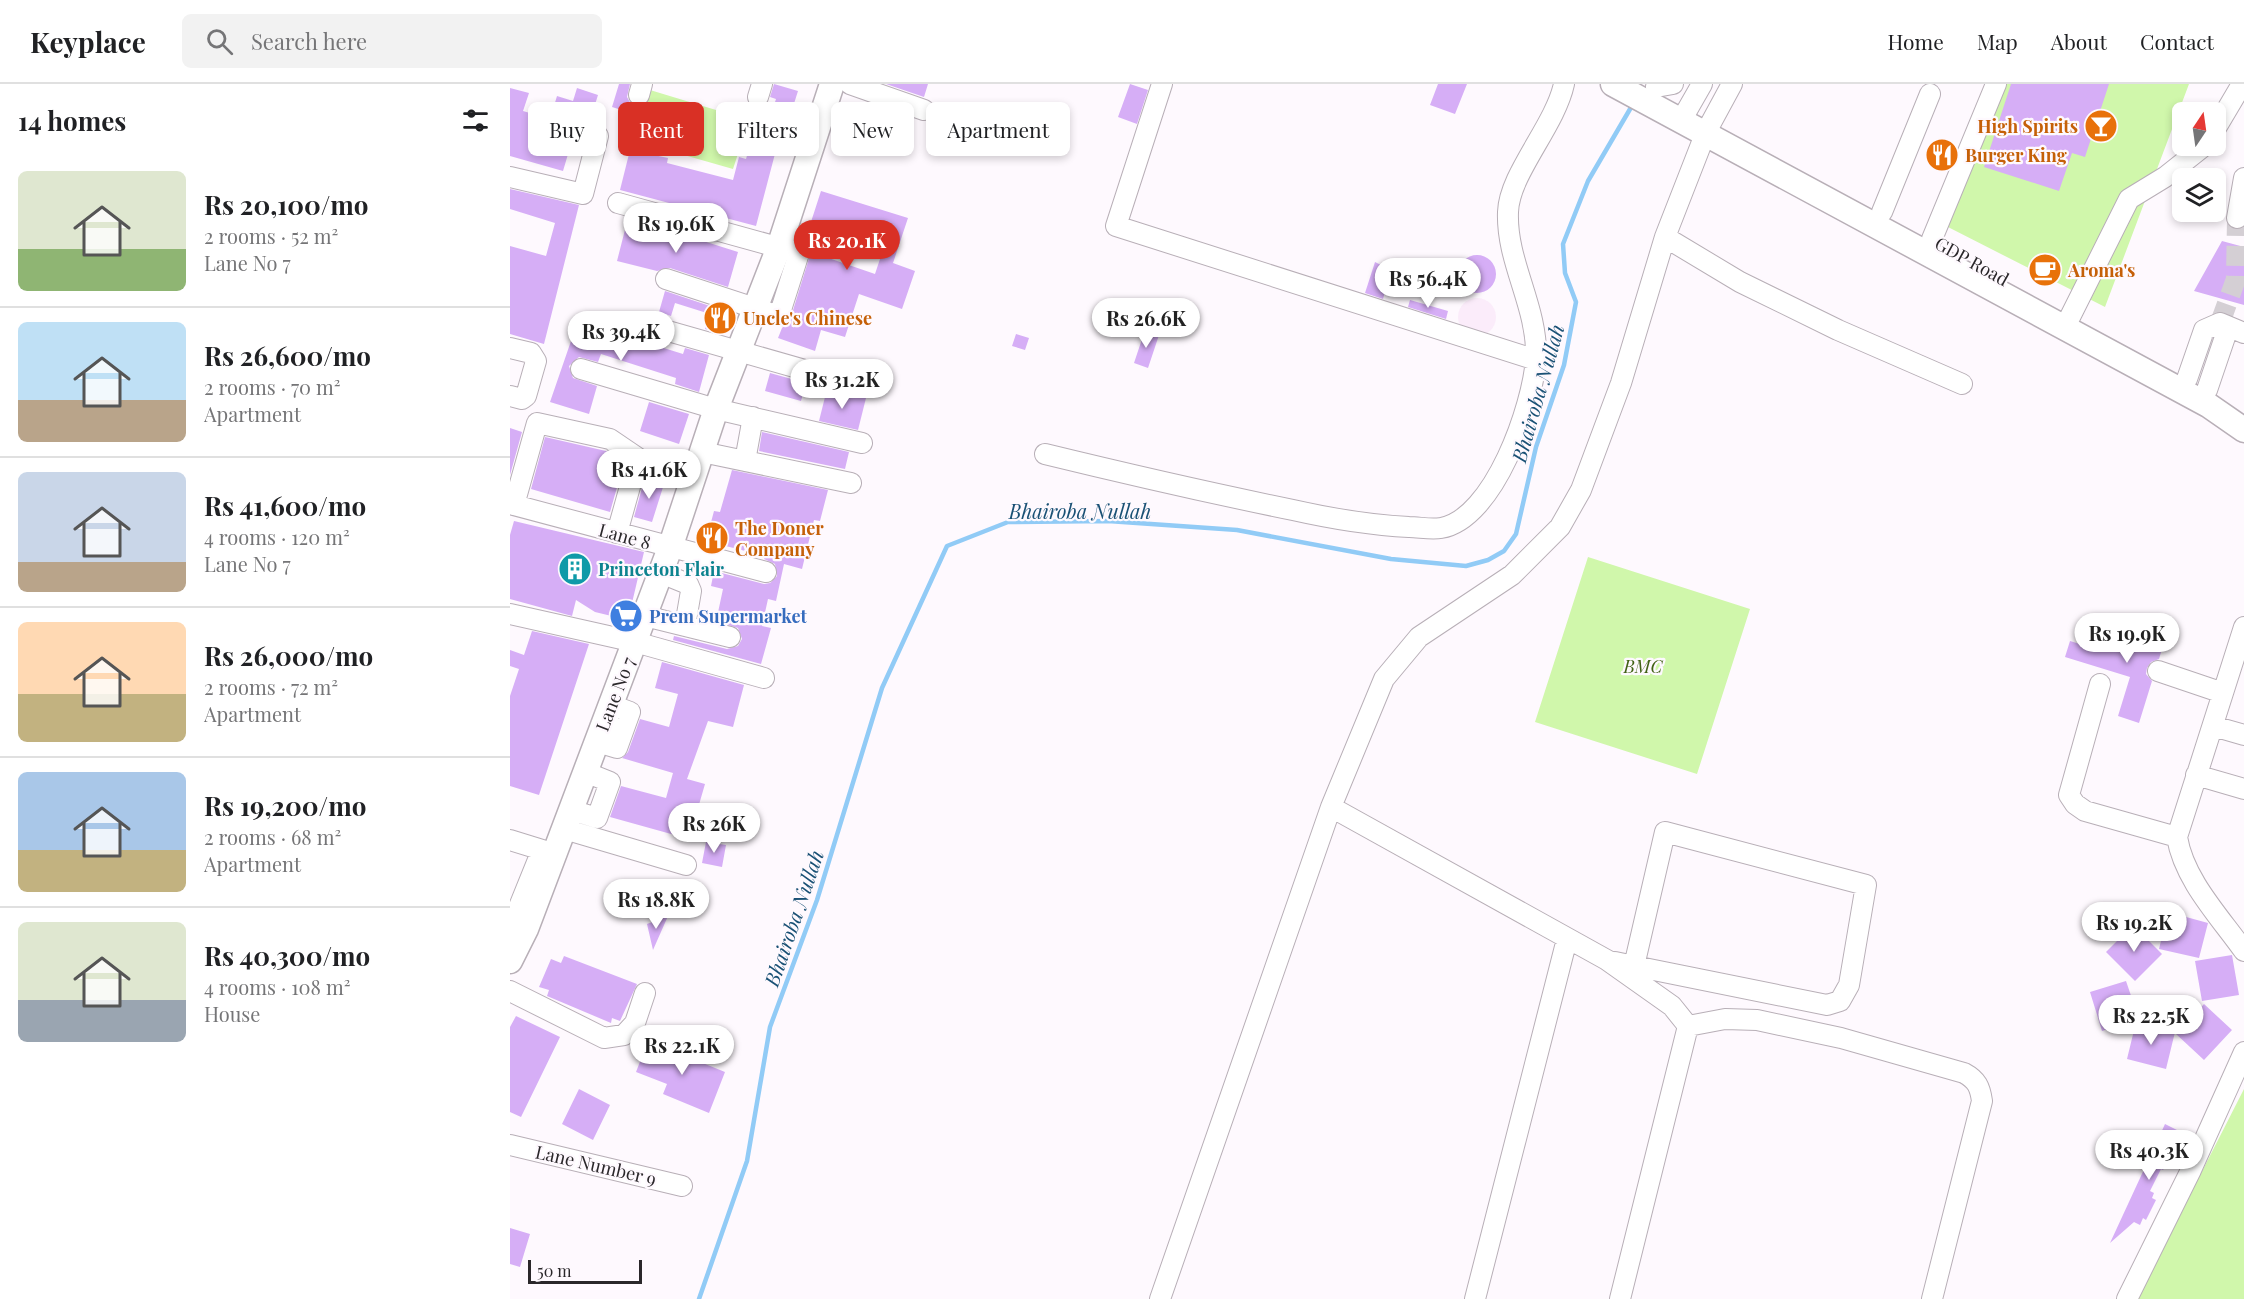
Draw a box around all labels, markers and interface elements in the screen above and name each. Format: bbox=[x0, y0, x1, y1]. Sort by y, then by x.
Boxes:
search box bbox=[182, 14, 602, 68]
text: Keyplace bbox=[30, 23, 146, 60]
icon: search bbox=[203, 25, 236, 58]
text: Search here bbox=[251, 26, 367, 56]
text: Home bbox=[1888, 27, 1944, 55]
text: Map bbox=[1977, 27, 2018, 55]
text: About bbox=[2051, 27, 2107, 55]
text: Contact bbox=[2140, 27, 2214, 55]
chip: Buy bbox=[528, 102, 606, 156]
chip: Rent bbox=[618, 102, 704, 156]
chip: Filters bbox=[716, 102, 819, 156]
chip: New bbox=[831, 102, 914, 156]
chip: Apartment bbox=[926, 102, 1070, 156]
north arrow bbox=[2172, 102, 2226, 156]
map controls bbox=[2172, 102, 2226, 222]
text: 14 homes bbox=[18, 103, 126, 138]
icon: filters bbox=[459, 104, 492, 137]
bar icon: High Spirits bbox=[2083, 108, 2119, 144]
place label: High Spirits bbox=[1977, 114, 2078, 138]
restaurant icon: Burger King bbox=[1924, 137, 1960, 173]
place label: Burger King bbox=[1965, 143, 2067, 167]
button: layers bbox=[2172, 168, 2226, 222]
text: Rs 20,100/mo bbox=[204, 187, 369, 222]
icon: home bbox=[66, 195, 138, 267]
pin: Rs 19.6K bbox=[614, 203, 738, 254]
text: Rs 19.6K bbox=[637, 209, 715, 236]
pin: Rs 20.1K bbox=[785, 220, 909, 271]
text: 2 rooms · 52 m² bbox=[204, 222, 338, 249]
text: Rs 20.1K bbox=[808, 226, 886, 253]
street label: GDP Road bbox=[1931, 231, 2014, 291]
text: Lane No 7 bbox=[204, 249, 291, 276]
cafe icon: Aroma's bbox=[2027, 252, 2063, 288]
pin: Rs 56.4K bbox=[1366, 258, 1490, 309]
place label: Aroma's bbox=[2067, 258, 2135, 282]
text: Rs 56.4K bbox=[1389, 264, 1467, 291]
pin: Rs 26.6K bbox=[1084, 298, 1208, 349]
restaurant icon: Uncle's Chinese bbox=[702, 300, 738, 336]
text: Rs 26.6K bbox=[1106, 304, 1186, 331]
place label: Uncle's Chinese bbox=[743, 306, 872, 330]
pin: Rs 39.4K bbox=[559, 311, 683, 362]
text: Rs 39.4K bbox=[582, 317, 660, 344]
water label: Bhairoba Nullah bbox=[1504, 321, 1570, 466]
text: Rs 26,600/mo bbox=[204, 338, 371, 373]
icon: home bbox=[66, 346, 138, 418]
pin: Rs 31.2K bbox=[780, 359, 904, 410]
text: Rs 31.2K bbox=[804, 365, 880, 392]
text: 2 rooms · 70 m² bbox=[204, 373, 341, 400]
text: Apartment bbox=[204, 400, 301, 427]
pin: Rs 41.6K bbox=[587, 449, 711, 500]
text: Rs 41.6K bbox=[611, 455, 687, 482]
text: Rs 41,600/mo bbox=[204, 488, 366, 523]
icon: home bbox=[66, 496, 138, 568]
water label: Bhairoba Nullah bbox=[1008, 497, 1151, 524]
place label: The Doner Company bbox=[735, 516, 824, 561]
street label: Lane 8 bbox=[596, 518, 654, 554]
restaurant icon: The Doner Company bbox=[694, 520, 730, 556]
text: 4 rooms · 120 m² bbox=[204, 523, 350, 550]
text: Lane No 7 bbox=[204, 550, 291, 577]
building icon: Princeton Flair bbox=[557, 551, 593, 587]
place label: Princeton Flair bbox=[598, 557, 724, 581]
supermarket icon: Prem Supermarket bbox=[608, 598, 644, 634]
place label: Prem Supermarket bbox=[649, 604, 807, 628]
pin: Rs 19.9K bbox=[2065, 613, 2189, 664]
text: Rs 19.9K bbox=[2088, 619, 2166, 646]
text: Rs 26,000/mo bbox=[204, 638, 373, 673]
icon: home bbox=[66, 646, 138, 718]
street label: Lane No 7 bbox=[590, 653, 640, 735]
park label: BMC bbox=[1622, 654, 1663, 678]
text: 2 rooms · 72 m² bbox=[204, 673, 338, 700]
text: Apartment bbox=[204, 700, 301, 727]
text: Rs 19,200/mo bbox=[204, 788, 366, 823]
icon: home bbox=[66, 796, 138, 868]
pin: Rs 26K bbox=[665, 803, 763, 854]
text: Rs 26K bbox=[682, 809, 746, 836]
text: 2 rooms · 68 m² bbox=[204, 823, 341, 850]
water label: Bhairoba Nullah bbox=[757, 846, 829, 991]
text: Apartment bbox=[204, 850, 301, 877]
pin: Rs 18.8K bbox=[594, 879, 718, 930]
text: Rs 18.8K bbox=[617, 885, 695, 912]
pin: Rs 19.2K bbox=[2072, 902, 2196, 953]
text: Rs 19.2K bbox=[2096, 908, 2172, 935]
text: Rs 40,300/mo bbox=[204, 938, 370, 973]
icon: home bbox=[66, 946, 138, 1018]
text: 4 rooms · 108 m² bbox=[204, 973, 351, 1000]
pin: Rs 22.5K bbox=[2089, 995, 2213, 1046]
text: House bbox=[204, 1000, 260, 1027]
text: Rs 22.5K bbox=[2112, 1001, 2190, 1028]
pin: Rs 22.1K bbox=[620, 1025, 744, 1076]
text: Rs 22.1K bbox=[644, 1031, 720, 1058]
pin: Rs 40.3K bbox=[2087, 1130, 2211, 1181]
text: Rs 40.3K bbox=[2109, 1136, 2189, 1163]
street label: Lane Number 9 bbox=[533, 1139, 659, 1191]
scale bar bbox=[528, 1257, 642, 1284]
text: 50 m bbox=[537, 1260, 571, 1281]

